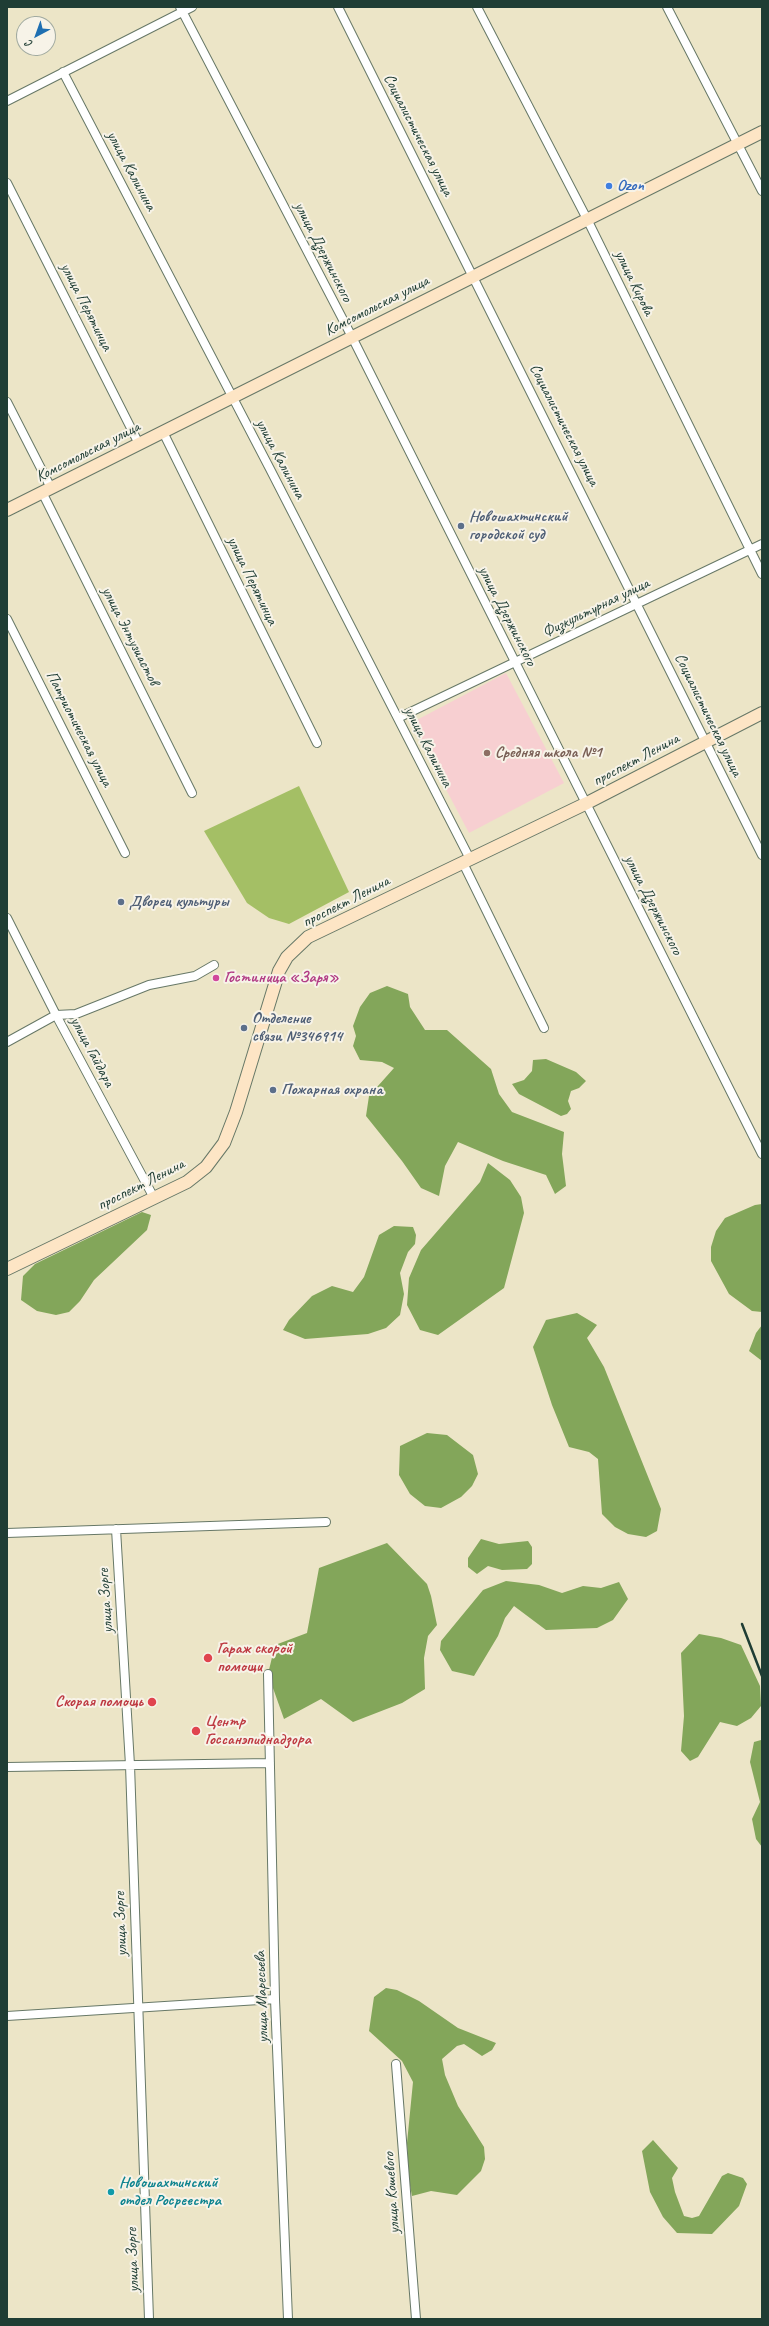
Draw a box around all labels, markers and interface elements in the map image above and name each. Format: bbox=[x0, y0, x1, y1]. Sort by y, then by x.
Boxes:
north arrow bbox=[16, 16, 56, 56]
text: С bbox=[22, 37, 35, 51]
street label: Социалистическая улица bbox=[379, 71, 457, 199]
street label: улица Калинина bbox=[102, 128, 160, 214]
place label: Ozon bbox=[617, 176, 644, 196]
marker: Ozon bbox=[604, 181, 614, 191]
street label: улица Дзержинского bbox=[290, 199, 356, 305]
street label: улица Кирова bbox=[610, 247, 658, 319]
street label: улица Перятинца bbox=[56, 260, 116, 354]
street label: Комсомольская улица bbox=[322, 271, 432, 341]
street label: Социалистическая улица bbox=[525, 361, 603, 489]
street label: улица Калинина bbox=[251, 416, 309, 502]
street label: Комсомольская улица bbox=[33, 417, 143, 487]
place label: Новошахтинский городской суд bbox=[469, 507, 567, 545]
marker: Новошахтинский городской суд bbox=[456, 521, 466, 531]
street label: улица Перятинца bbox=[222, 534, 282, 628]
street label: улица Дзержинского bbox=[474, 563, 540, 669]
street label: Физкультурная улица bbox=[539, 574, 653, 642]
street label: улица Энтузиастов bbox=[97, 583, 163, 689]
street label: Социалистическая улица bbox=[670, 650, 746, 780]
street label: Патриотическая улица bbox=[42, 668, 116, 790]
street label: улица Калинина bbox=[399, 703, 457, 791]
street label: проспект Ленина bbox=[589, 729, 683, 791]
place label: Средняя школа №1 bbox=[495, 743, 602, 763]
marker: Средняя школа №1 bbox=[482, 748, 492, 758]
street label: улица Дзержинского bbox=[620, 852, 686, 958]
street label: проспект Ленина bbox=[299, 872, 393, 932]
place label: Дворец культуры bbox=[129, 892, 229, 912]
marker: Дворец культуры bbox=[116, 897, 126, 907]
place label: Гостиница «Заря» bbox=[224, 968, 339, 988]
marker: Гостиница «Заря» bbox=[211, 973, 221, 983]
place label: Отделение связи №346914 bbox=[252, 1009, 342, 1047]
street label: улица Гайдара bbox=[65, 1013, 119, 1091]
marker: Отделение связи №346914 bbox=[239, 1023, 249, 1033]
place label: Пожарная охрана bbox=[281, 1080, 382, 1100]
marker: Пожарная охрана bbox=[268, 1085, 278, 1095]
street label: проспект Ленина bbox=[94, 1155, 188, 1215]
street label: улица Зорге bbox=[94, 1568, 118, 1634]
place label: Гараж скорой помощи bbox=[217, 1639, 292, 1677]
marker: Гараж скорой помощи bbox=[202, 1652, 214, 1664]
place label: Скорая помощь bbox=[55, 1692, 143, 1712]
marker: Скорая помощь bbox=[146, 1696, 158, 1708]
place label: Центр Госсанэпиднадзора bbox=[205, 1712, 311, 1750]
marker: Центр Госсанэпиднадзора bbox=[190, 1725, 202, 1737]
street label: улица Зорге bbox=[110, 1891, 132, 1957]
street label: улица Маресьева bbox=[251, 1951, 273, 2043]
street label: улица Кошевого bbox=[380, 2152, 404, 2234]
place label: Новошахтинский отдел Росреестра bbox=[119, 2173, 221, 2211]
marker: Новошахтинский отдел Росреестра bbox=[106, 2187, 116, 2197]
street label: улица Зорге bbox=[122, 2227, 144, 2293]

